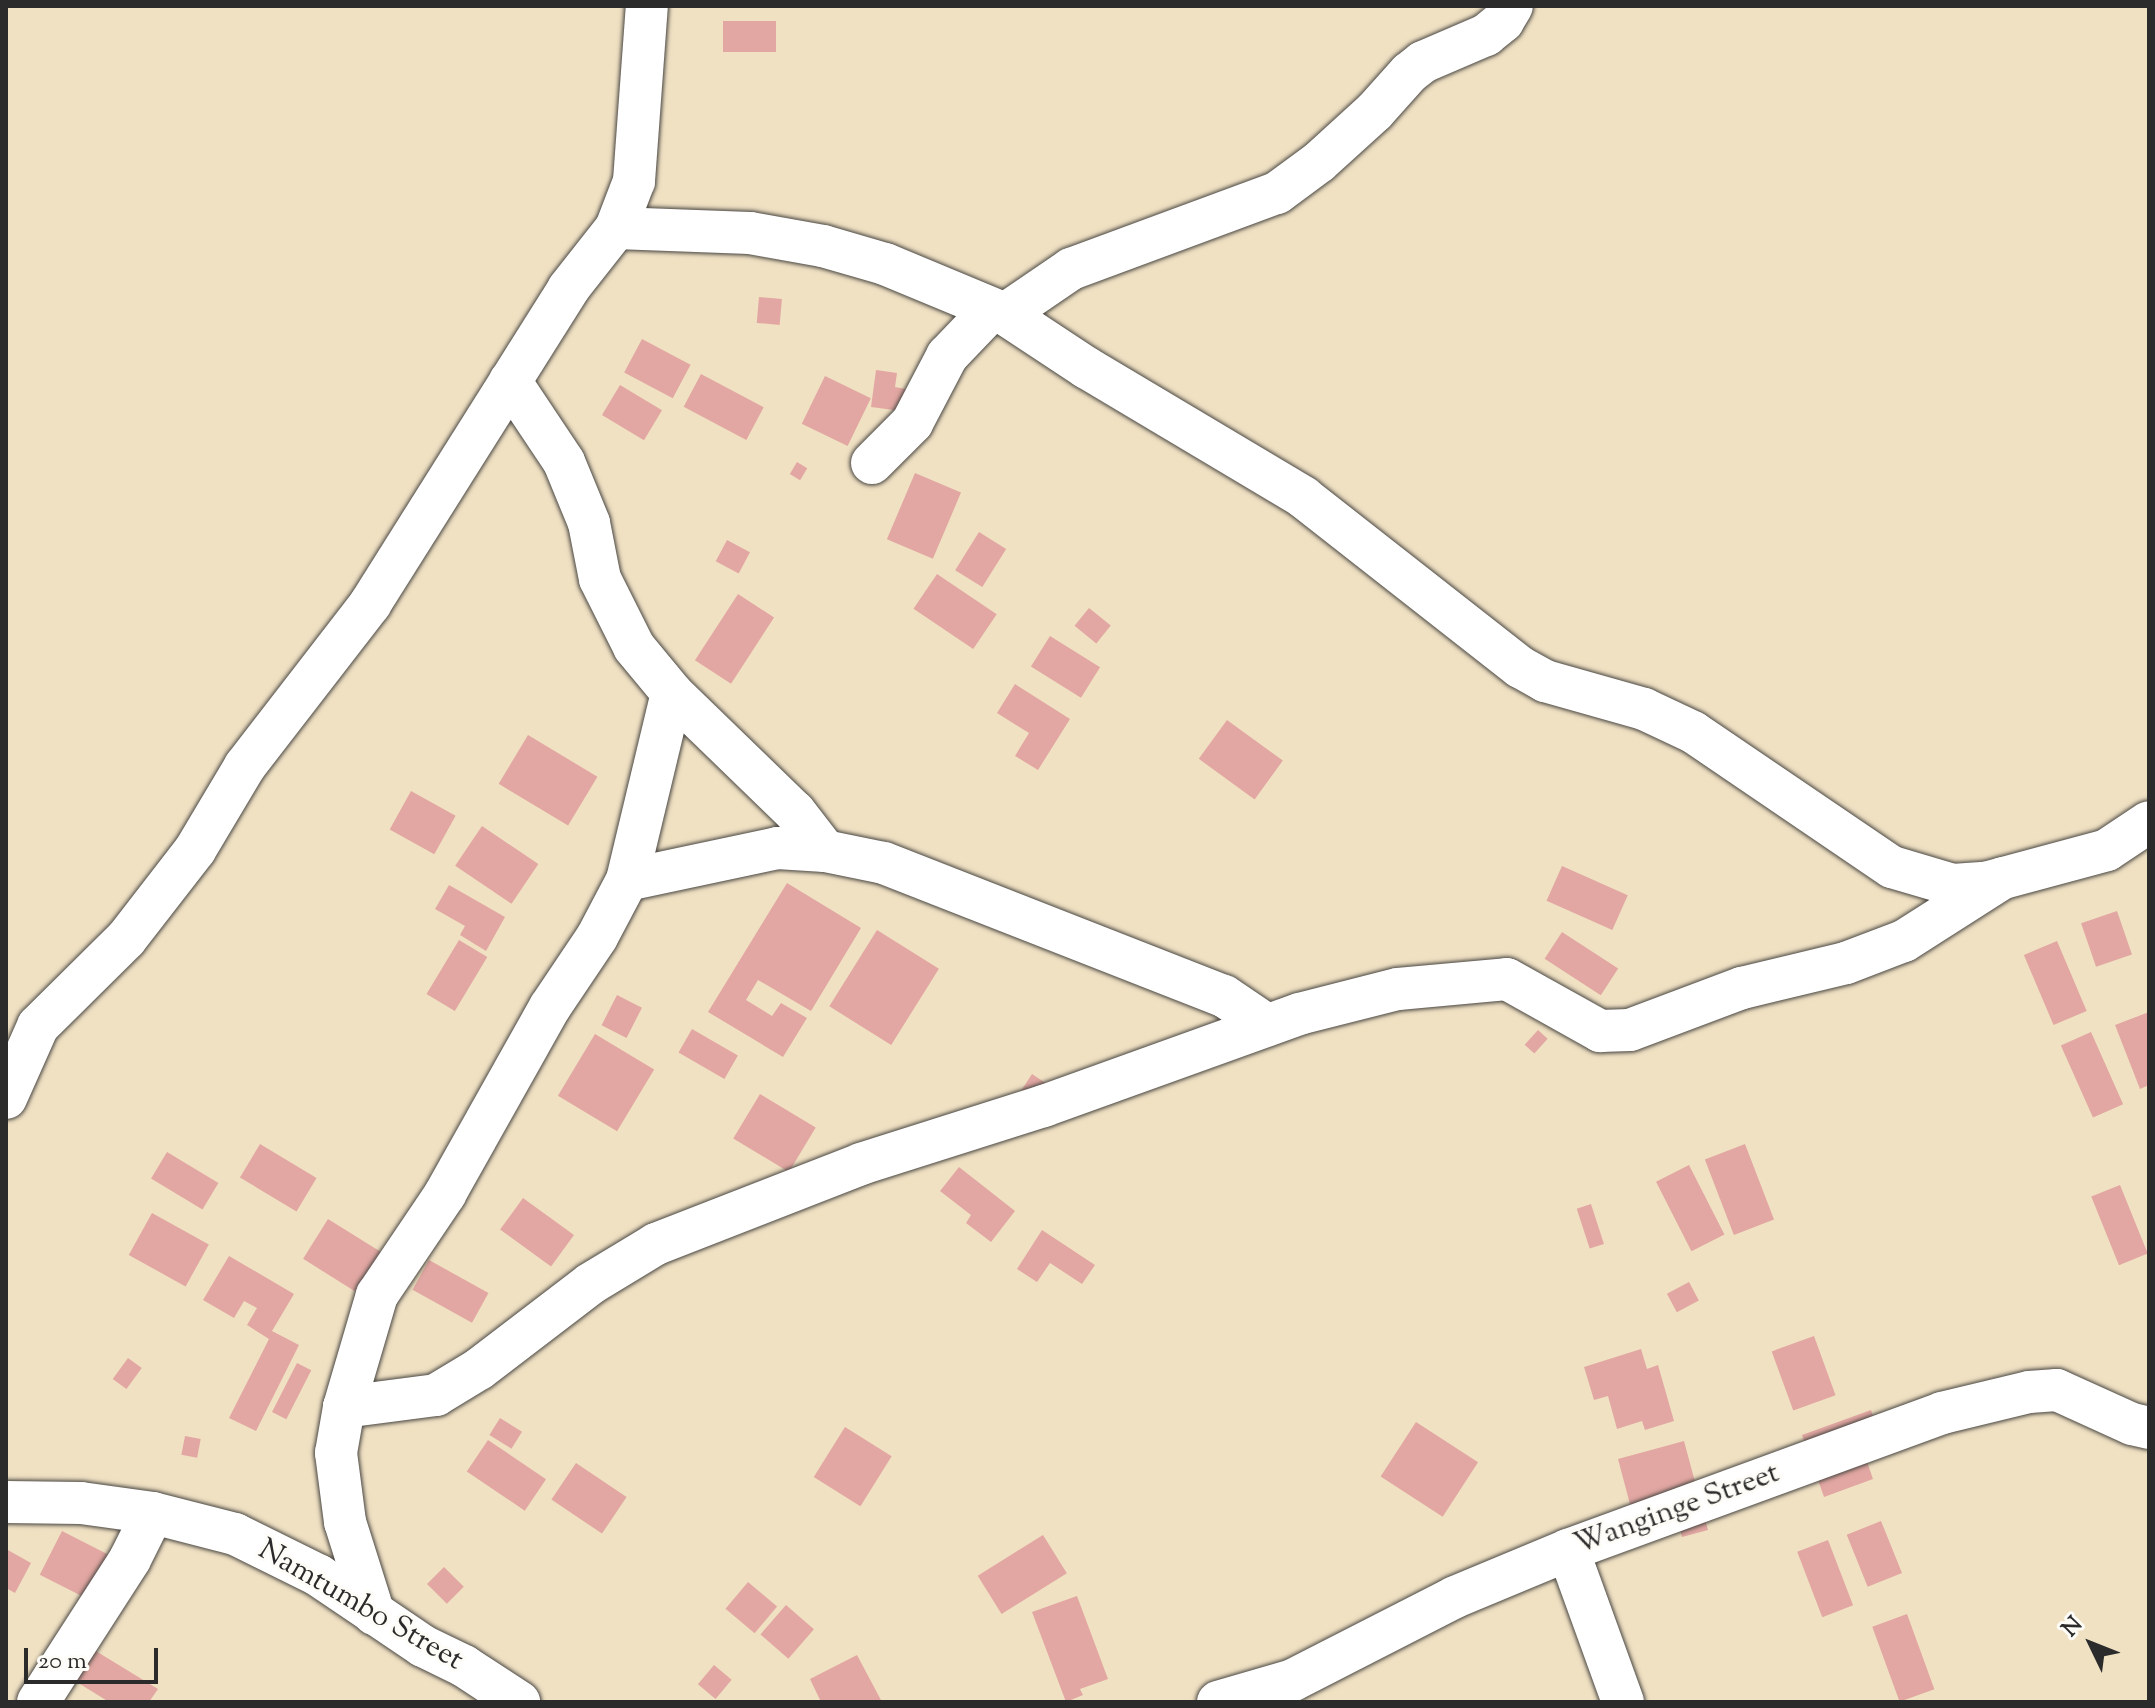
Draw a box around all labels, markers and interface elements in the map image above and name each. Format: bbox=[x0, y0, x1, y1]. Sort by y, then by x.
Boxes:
street label: Wanginge Street bbox=[1569, 1456, 1785, 1564]
street label: Namtumbo Street bbox=[251, 1533, 469, 1679]
north arrow bbox=[2051, 1604, 2131, 1684]
text: N bbox=[2056, 1610, 2091, 1645]
scale bar bbox=[28, 1632, 162, 1682]
text: 20 m bbox=[38, 1645, 87, 1679]

